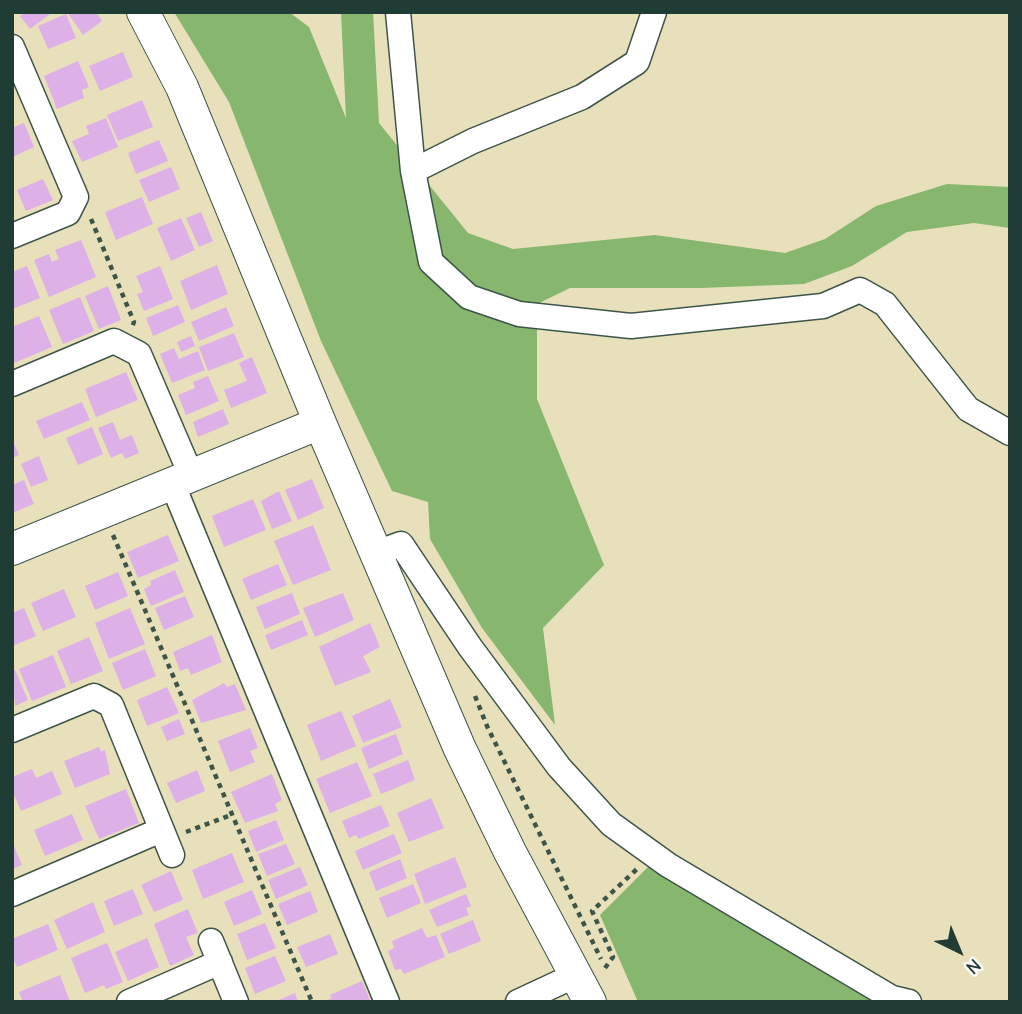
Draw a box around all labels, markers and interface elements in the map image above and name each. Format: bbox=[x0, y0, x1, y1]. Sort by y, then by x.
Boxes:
north arrow bbox=[924, 916, 994, 986]
text: N bbox=[961, 954, 985, 979]

